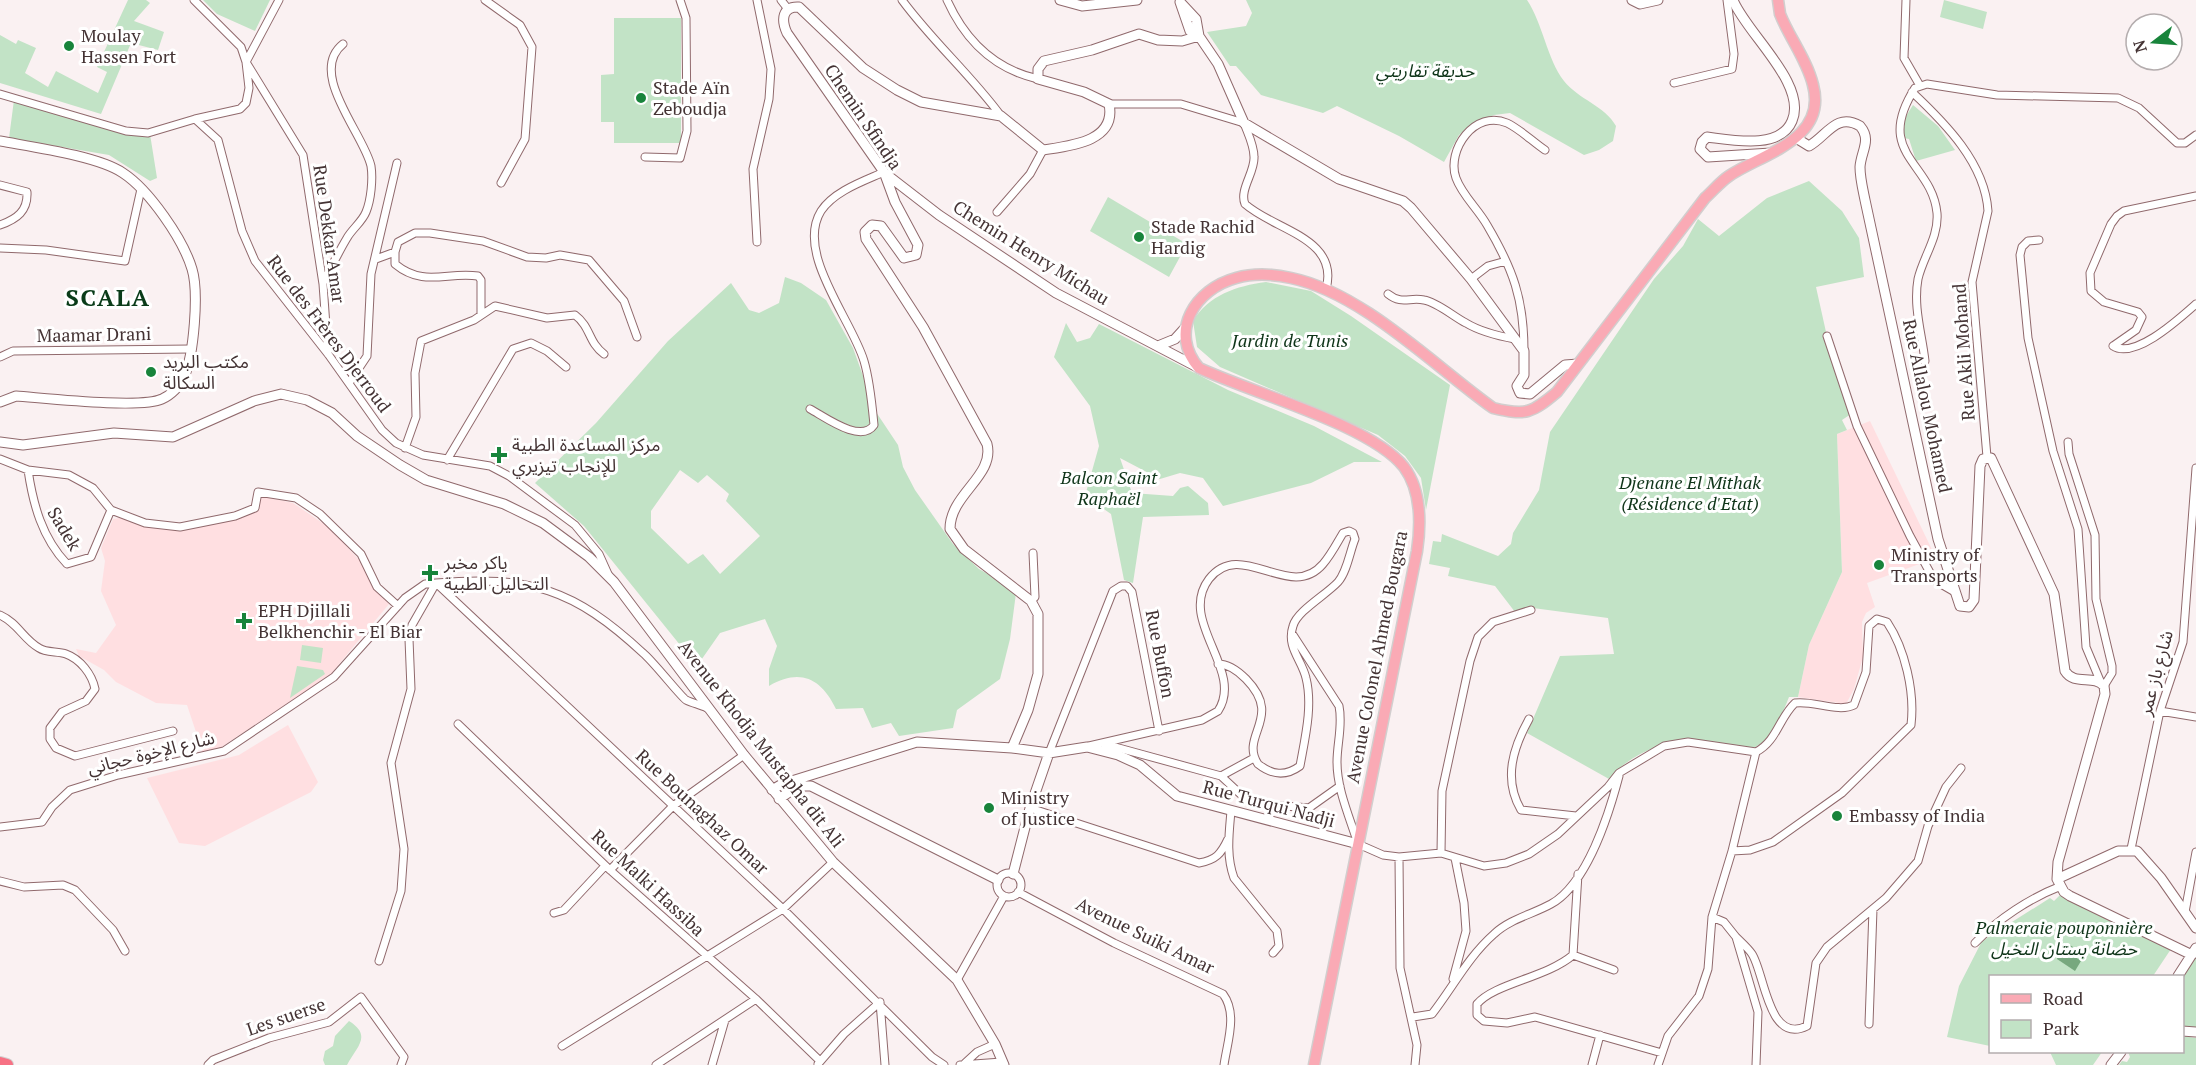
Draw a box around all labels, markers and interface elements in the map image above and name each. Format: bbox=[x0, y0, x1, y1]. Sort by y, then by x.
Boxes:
north arrow bbox=[2124, 12, 2184, 72]
place label: Moulay Hassen Fort bbox=[81, 23, 177, 68]
text: N bbox=[2127, 37, 2152, 55]
marker: Moulay Hassen Fort bbox=[62, 39, 76, 53]
park label: حديقة تفاريتي bbox=[1376, 58, 1475, 85]
street label: Chemin Sfindja bbox=[820, 59, 908, 174]
place label: Stade Aïn Zeboudja bbox=[653, 75, 730, 120]
marker: Stade Aïn Zeboudja bbox=[634, 91, 648, 105]
street label: Rue Dekkar Amar bbox=[308, 163, 352, 305]
street label: Chemin Henry Michau bbox=[949, 194, 1114, 310]
place label: Stade Rachid Hardig bbox=[1151, 214, 1255, 259]
marker: Stade Rachid Hardig bbox=[1132, 230, 1146, 244]
street label: Rue des Frères Djerroud bbox=[263, 250, 397, 417]
district label: SCALA bbox=[66, 281, 150, 313]
street label: Rue Akli Mohand bbox=[1946, 283, 1980, 422]
street label: Rue Allalou Mohamed bbox=[1898, 317, 1958, 495]
street label: Maamar Drani bbox=[37, 321, 151, 347]
park label: Jardin de Tunis bbox=[1231, 328, 1348, 352]
place label: مكتب البريد السكالة bbox=[163, 349, 249, 394]
marker: مكتب البريد السكالة bbox=[144, 365, 158, 379]
place label: مركز المساعدة الطبية للإنجاب تيزيري bbox=[512, 432, 660, 479]
marker: مركز المساعدة الطبية للإنجاب تيزيري bbox=[490, 446, 508, 464]
park label: Balcon Saint Raphaël bbox=[1060, 465, 1158, 510]
park label: Djenane El Mithak (Résidence d'Etat) bbox=[1618, 470, 1761, 515]
street label: Sadek bbox=[42, 502, 88, 555]
street label: Avenue Colonel Ahmed Bougara bbox=[1340, 529, 1412, 785]
place label: Ministry of Transports bbox=[1891, 542, 1981, 587]
place label: ياكر مخبر التحاليل الطبية bbox=[443, 550, 549, 595]
marker: Ministry of Transports bbox=[1872, 558, 1886, 572]
marker: ياكر مخبر التحاليل الطبية bbox=[421, 564, 439, 582]
place label: EPH Djillali Belkhenchir - El Biar bbox=[258, 598, 422, 643]
street label: Rue Buffon bbox=[1141, 608, 1181, 700]
marker: EPH Djillali Belkhenchir - El Biar bbox=[235, 612, 253, 630]
street label: شارع باز عمر bbox=[2132, 628, 2181, 720]
street label: Avenue Khodja Mustapha dit Ali bbox=[673, 635, 850, 852]
street label: شارع الإخوة حجاني bbox=[85, 725, 218, 782]
street label: Rue Bounaghaz Omar bbox=[631, 743, 774, 879]
street label: Rue Turqui Nadji bbox=[1201, 774, 1338, 832]
place label: Ministry of Justice bbox=[1001, 785, 1075, 830]
marker: Ministry of Justice bbox=[982, 801, 996, 815]
place label: Embassy of India bbox=[1849, 803, 1985, 827]
marker: Embassy of India bbox=[1830, 809, 1844, 823]
street label: Rue Malki Hassiba bbox=[587, 824, 710, 941]
street label: Avenue Suiki Amar bbox=[1072, 891, 1219, 979]
park label: Palmeraie pouponnière حضانة بستان النخيل bbox=[1974, 915, 2153, 960]
legend bbox=[1989, 975, 2184, 1053]
text: Road bbox=[2043, 986, 2083, 1010]
street label: Les suerse bbox=[243, 991, 328, 1041]
text: Park bbox=[2043, 1016, 2080, 1040]

